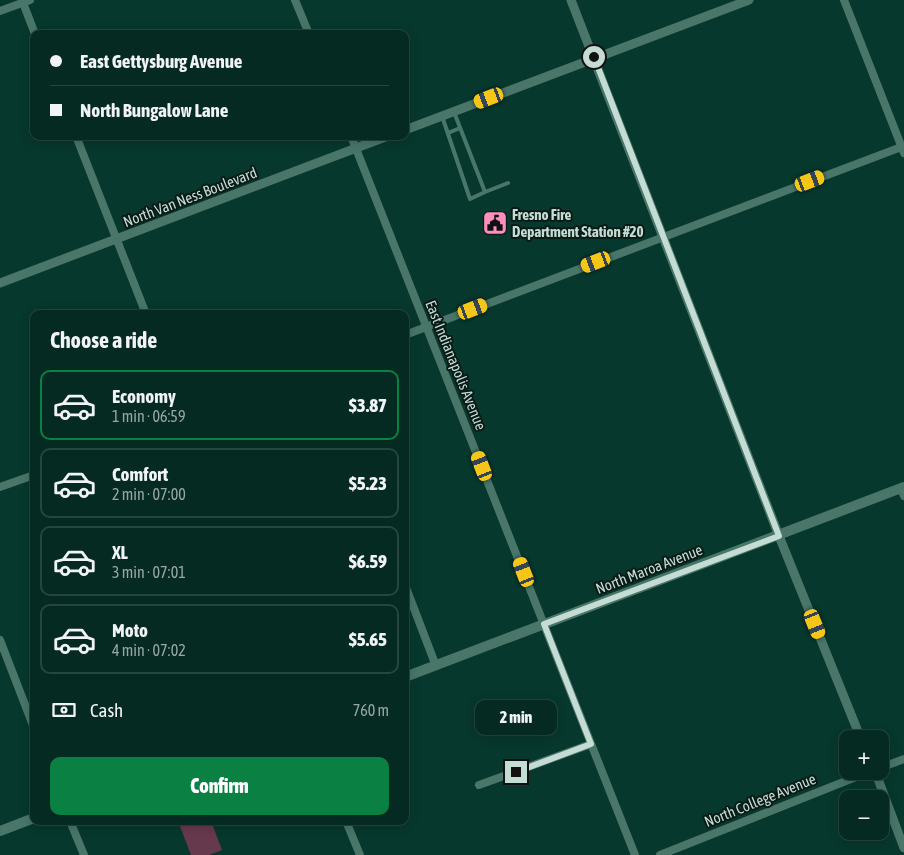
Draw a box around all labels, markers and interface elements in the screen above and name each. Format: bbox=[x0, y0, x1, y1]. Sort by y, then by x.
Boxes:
route start bbox=[583, 46, 605, 68]
text: East Gettysburg Avenue bbox=[80, 50, 242, 72]
car bbox=[472, 86, 505, 110]
text: North Bungalow Lane bbox=[80, 99, 228, 121]
street label: North Van Ness Boulevard bbox=[121, 164, 259, 230]
car bbox=[793, 169, 826, 193]
place label: Fresno Fire Department Station #20 bbox=[512, 206, 644, 240]
public building icon: Fresno Fire Department Station #20 bbox=[482, 210, 508, 236]
car bbox=[579, 250, 612, 274]
car bbox=[456, 297, 489, 321]
street label: East Indianapolis Avenue bbox=[422, 298, 490, 433]
text: Choose a ride bbox=[50, 327, 157, 353]
icon: car bbox=[52, 383, 97, 428]
text: Economy bbox=[112, 385, 176, 407]
text: $3.87 bbox=[349, 394, 387, 416]
text: 1 min · 06:59 bbox=[112, 407, 185, 425]
car bbox=[469, 449, 494, 483]
icon: car bbox=[52, 461, 97, 506]
text: Comfort bbox=[112, 463, 168, 485]
text: $5.23 bbox=[349, 472, 387, 494]
text: 2 min · 07:00 bbox=[112, 485, 186, 503]
icon: car bbox=[52, 539, 97, 584]
text: XL bbox=[112, 541, 128, 563]
street label: North Maroa Avenue bbox=[593, 541, 705, 597]
text: $6.59 bbox=[349, 550, 387, 572]
car bbox=[511, 555, 536, 589]
text: 3 min · 07:01 bbox=[112, 563, 186, 581]
car bbox=[802, 607, 827, 641]
icon: car bbox=[52, 617, 97, 662]
text: Moto bbox=[112, 619, 148, 641]
text: $5.65 bbox=[349, 628, 387, 650]
text: 4 min · 07:02 bbox=[112, 641, 186, 659]
icon: cash bbox=[50, 696, 78, 724]
text: Cash bbox=[90, 699, 123, 721]
callout: 2 min bbox=[475, 700, 557, 734]
text: 760 m bbox=[353, 701, 389, 719]
text: 2 min bbox=[500, 708, 532, 726]
map controls bbox=[839, 730, 889, 840]
button: + bbox=[839, 730, 889, 780]
button: Confirm bbox=[50, 757, 389, 815]
route end bbox=[505, 761, 527, 783]
street label: North College Avenue bbox=[702, 770, 818, 830]
button: − bbox=[839, 790, 889, 840]

